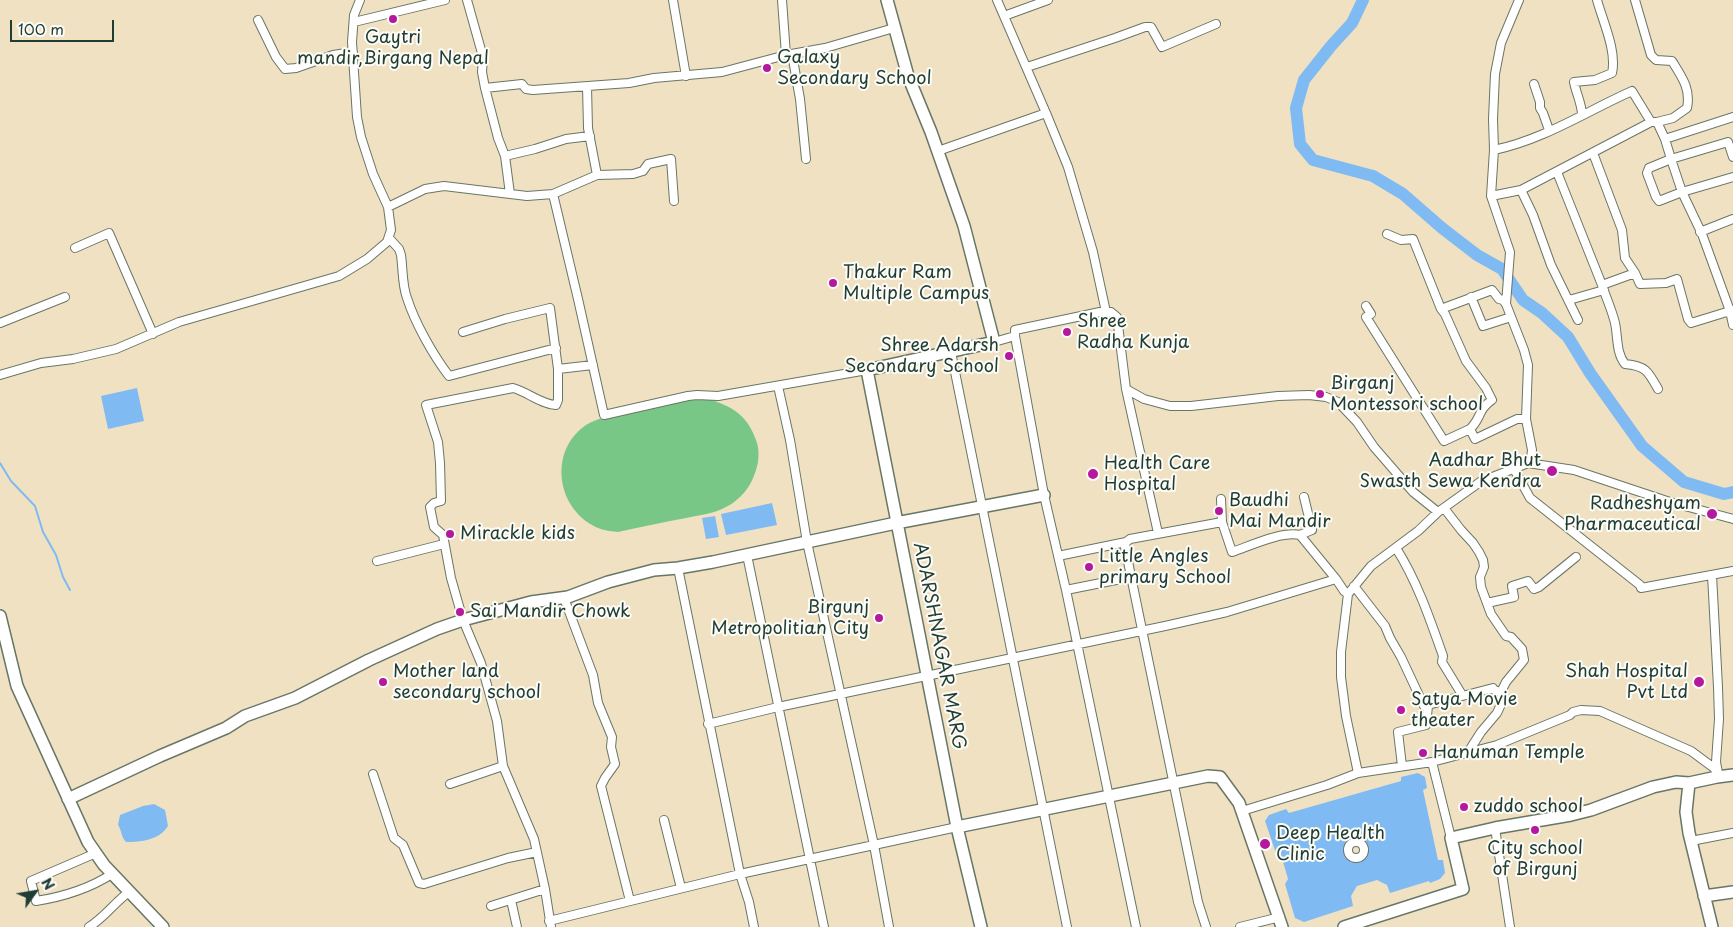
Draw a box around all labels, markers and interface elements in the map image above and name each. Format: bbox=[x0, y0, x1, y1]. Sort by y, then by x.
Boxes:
scale bar bbox=[12, 10, 116, 42]
marker: Gaytri mandir,Birgang Nepal bbox=[387, 13, 399, 25]
text: 100 m bbox=[18, 17, 64, 40]
place label: Gaytri mandir,Birgang Nepal bbox=[297, 27, 489, 70]
place label: Galaxy Secondary School bbox=[777, 47, 932, 90]
marker: Galaxy Secondary School bbox=[761, 62, 773, 74]
place label: Thakur Ram Multiple Campus bbox=[843, 262, 989, 304]
marker: Thakur Ram Multiple Campus bbox=[827, 277, 839, 289]
place label: Shree Radha Kunja bbox=[1077, 311, 1189, 354]
marker: Shree Radha Kunja bbox=[1061, 326, 1073, 338]
place label: Shree Adarsh Secondary School bbox=[844, 335, 999, 378]
marker: Shree Adarsh Secondary School bbox=[1003, 350, 1015, 362]
place label: Birganj Montessori school bbox=[1330, 373, 1483, 416]
marker: Birganj Montessori school bbox=[1314, 388, 1326, 400]
place label: Aadhar Bhut Swasth Sewa Kendra bbox=[1359, 450, 1541, 492]
place label: Health Care Hospital bbox=[1104, 453, 1210, 496]
marker: Aadhar Bhut Swasth Sewa Kendra bbox=[1545, 464, 1559, 478]
marker: Health Care Hospital bbox=[1086, 467, 1100, 481]
place label: Baudhi Mai Mandir bbox=[1229, 490, 1330, 532]
place label: Radheshyam Pharmaceutical bbox=[1564, 493, 1701, 536]
marker: Baudhi Mai Mandir bbox=[1213, 505, 1225, 517]
marker: Radheshyam Pharmaceutical bbox=[1705, 507, 1719, 521]
place label: Mirackle kids bbox=[460, 523, 575, 545]
marker: Mirackle kids bbox=[444, 528, 456, 540]
street label: ADARSHNAGAR MARG bbox=[908, 540, 970, 752]
place label: Little Angles primary School bbox=[1099, 546, 1231, 588]
marker: Little Angles primary School bbox=[1083, 561, 1095, 573]
place label: Birgunj Metropolitian City bbox=[711, 597, 869, 640]
place label: Sai Mandir Chowk bbox=[470, 601, 630, 623]
marker: Sai Mandir Chowk bbox=[454, 606, 466, 618]
marker: Birgunj Metropolitian City bbox=[873, 612, 885, 624]
place label: Mother land secondary school bbox=[393, 661, 541, 704]
place label: Shah Hospital Pvt Ltd bbox=[1565, 661, 1688, 704]
marker: Shah Hospital Pvt Ltd bbox=[1692, 675, 1706, 689]
marker: Mother land secondary school bbox=[377, 676, 389, 688]
place label: Satya Movie theater bbox=[1411, 689, 1517, 732]
marker: Satya Movie theater bbox=[1395, 704, 1407, 716]
place label: Hanuman Temple bbox=[1433, 742, 1585, 764]
marker: Hanuman Temple bbox=[1417, 747, 1429, 759]
place label: zuddo school bbox=[1474, 796, 1583, 818]
marker: zuddo school bbox=[1458, 801, 1470, 813]
place label: Deep Health Clinic bbox=[1276, 823, 1385, 866]
marker: City school of Birgunj bbox=[1529, 824, 1541, 836]
marker: Deep Health Clinic bbox=[1258, 837, 1272, 851]
place label: City school of Birgunj bbox=[1487, 838, 1583, 881]
north arrow bbox=[10, 867, 60, 917]
text: N bbox=[36, 874, 60, 894]

